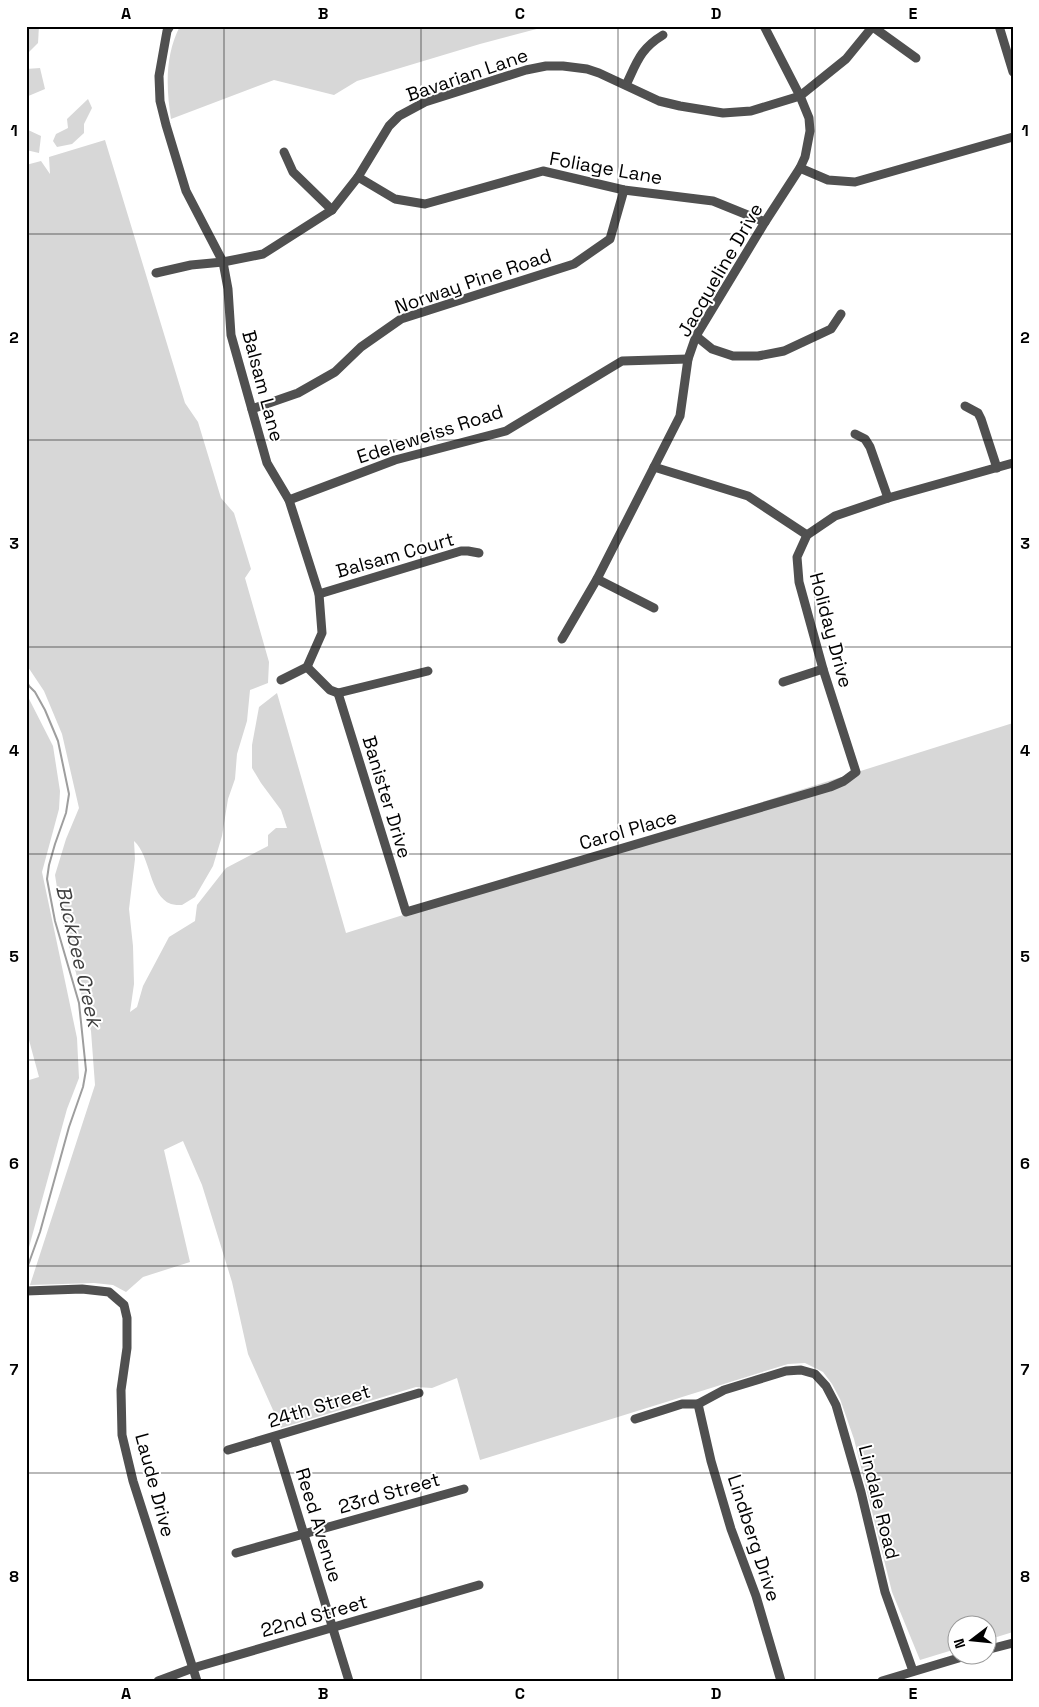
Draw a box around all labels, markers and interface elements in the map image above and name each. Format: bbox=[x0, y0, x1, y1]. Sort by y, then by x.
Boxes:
text: A bbox=[121, 3, 131, 24]
text: B bbox=[318, 3, 328, 24]
text: C bbox=[515, 3, 525, 24]
text: D bbox=[711, 3, 721, 24]
text: E bbox=[909, 3, 918, 24]
street label: Bavarian Lane bbox=[403, 42, 531, 108]
text: 1 bbox=[10, 120, 18, 141]
text: 1 bbox=[1021, 120, 1029, 141]
street label: Foliage Lane bbox=[548, 146, 664, 190]
street label: Jacqueline Drive bbox=[672, 199, 768, 341]
street label: Norway Pine Road bbox=[391, 242, 555, 320]
text: 2 bbox=[9, 327, 19, 348]
text: 2 bbox=[1020, 327, 1030, 348]
street label: Balsam Lane bbox=[236, 328, 290, 444]
street label: Edeleweiss Road bbox=[354, 399, 506, 469]
street label: Balsam Court bbox=[333, 526, 457, 584]
text: 3 bbox=[9, 533, 19, 554]
text: 3 bbox=[1020, 533, 1030, 554]
street label: Holiday Drive bbox=[804, 570, 858, 690]
street label: Banister Drive bbox=[357, 733, 417, 861]
text: 4 bbox=[9, 740, 19, 761]
text: 4 bbox=[1020, 740, 1030, 761]
street label: Carol Place bbox=[576, 804, 680, 856]
water label: Buckbee Creek bbox=[50, 883, 108, 1031]
text: 5 bbox=[9, 946, 19, 967]
text: 5 bbox=[1020, 946, 1030, 967]
text: 6 bbox=[9, 1153, 19, 1174]
text: 6 bbox=[1020, 1153, 1030, 1174]
text: 7 bbox=[10, 1359, 19, 1380]
text: 7 bbox=[1021, 1359, 1030, 1380]
street label: 24th Street bbox=[265, 1379, 373, 1433]
street label: Laude Drive bbox=[129, 1430, 181, 1540]
street label: Lindale Road bbox=[853, 1442, 905, 1562]
street label: Reed Avenue bbox=[290, 1465, 348, 1585]
street label: 23rd Street bbox=[335, 1467, 443, 1519]
street label: Lindberg Drive bbox=[722, 1471, 786, 1605]
text: 8 bbox=[9, 1566, 19, 1587]
text: 8 bbox=[1020, 1566, 1030, 1587]
street label: 22nd Street bbox=[258, 1589, 370, 1643]
north arrow bbox=[946, 1614, 996, 1664]
text: N bbox=[950, 1637, 969, 1651]
text: A bbox=[121, 1683, 131, 1704]
text: B bbox=[318, 1683, 328, 1704]
text: C bbox=[515, 1683, 525, 1704]
text: D bbox=[711, 1683, 721, 1704]
text: E bbox=[909, 1683, 918, 1704]

